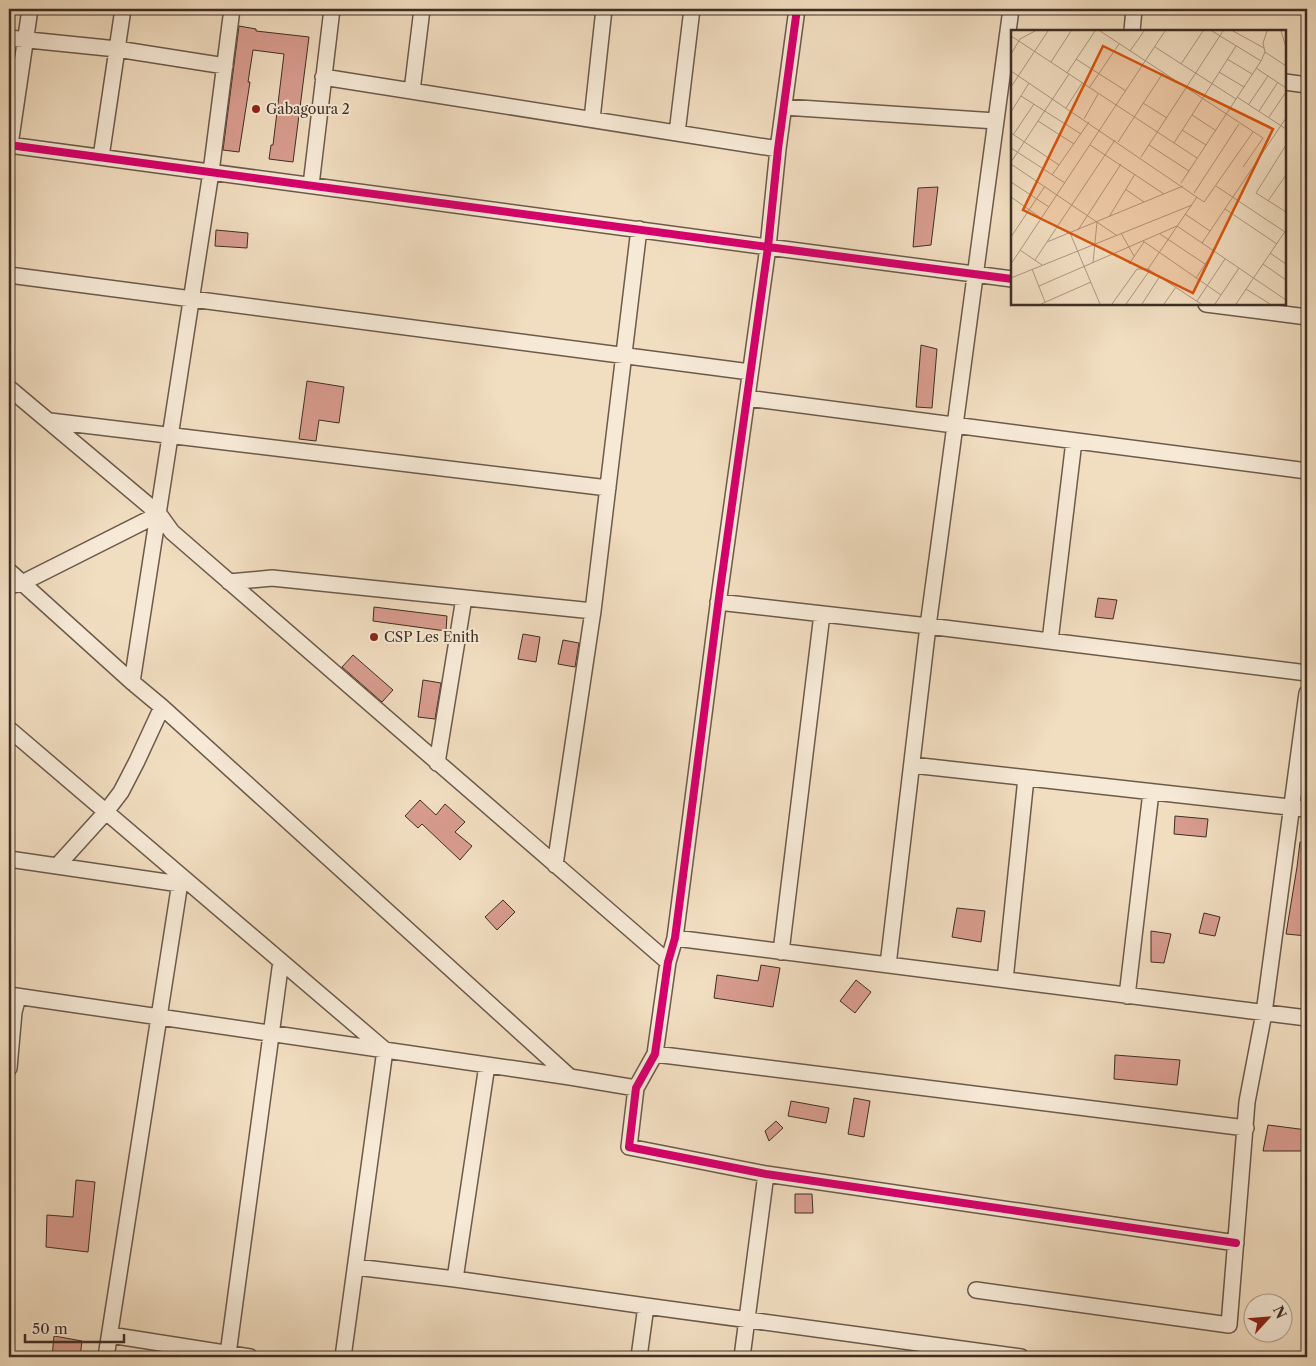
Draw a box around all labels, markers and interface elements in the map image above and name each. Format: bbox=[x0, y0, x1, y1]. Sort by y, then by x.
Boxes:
inset map bbox=[1011, 30, 1286, 305]
place label: Gabagoura 2 bbox=[266, 100, 350, 118]
marker: Gabagoura 2 bbox=[250, 103, 262, 115]
place label: CSP Les Enith bbox=[384, 628, 479, 646]
marker: CSP Les Enith bbox=[368, 631, 380, 643]
north arrow bbox=[1244, 1294, 1294, 1344]
text: N bbox=[1269, 1303, 1290, 1322]
scale bar bbox=[25, 1311, 124, 1343]
text: 50 m bbox=[32, 1319, 68, 1338]

